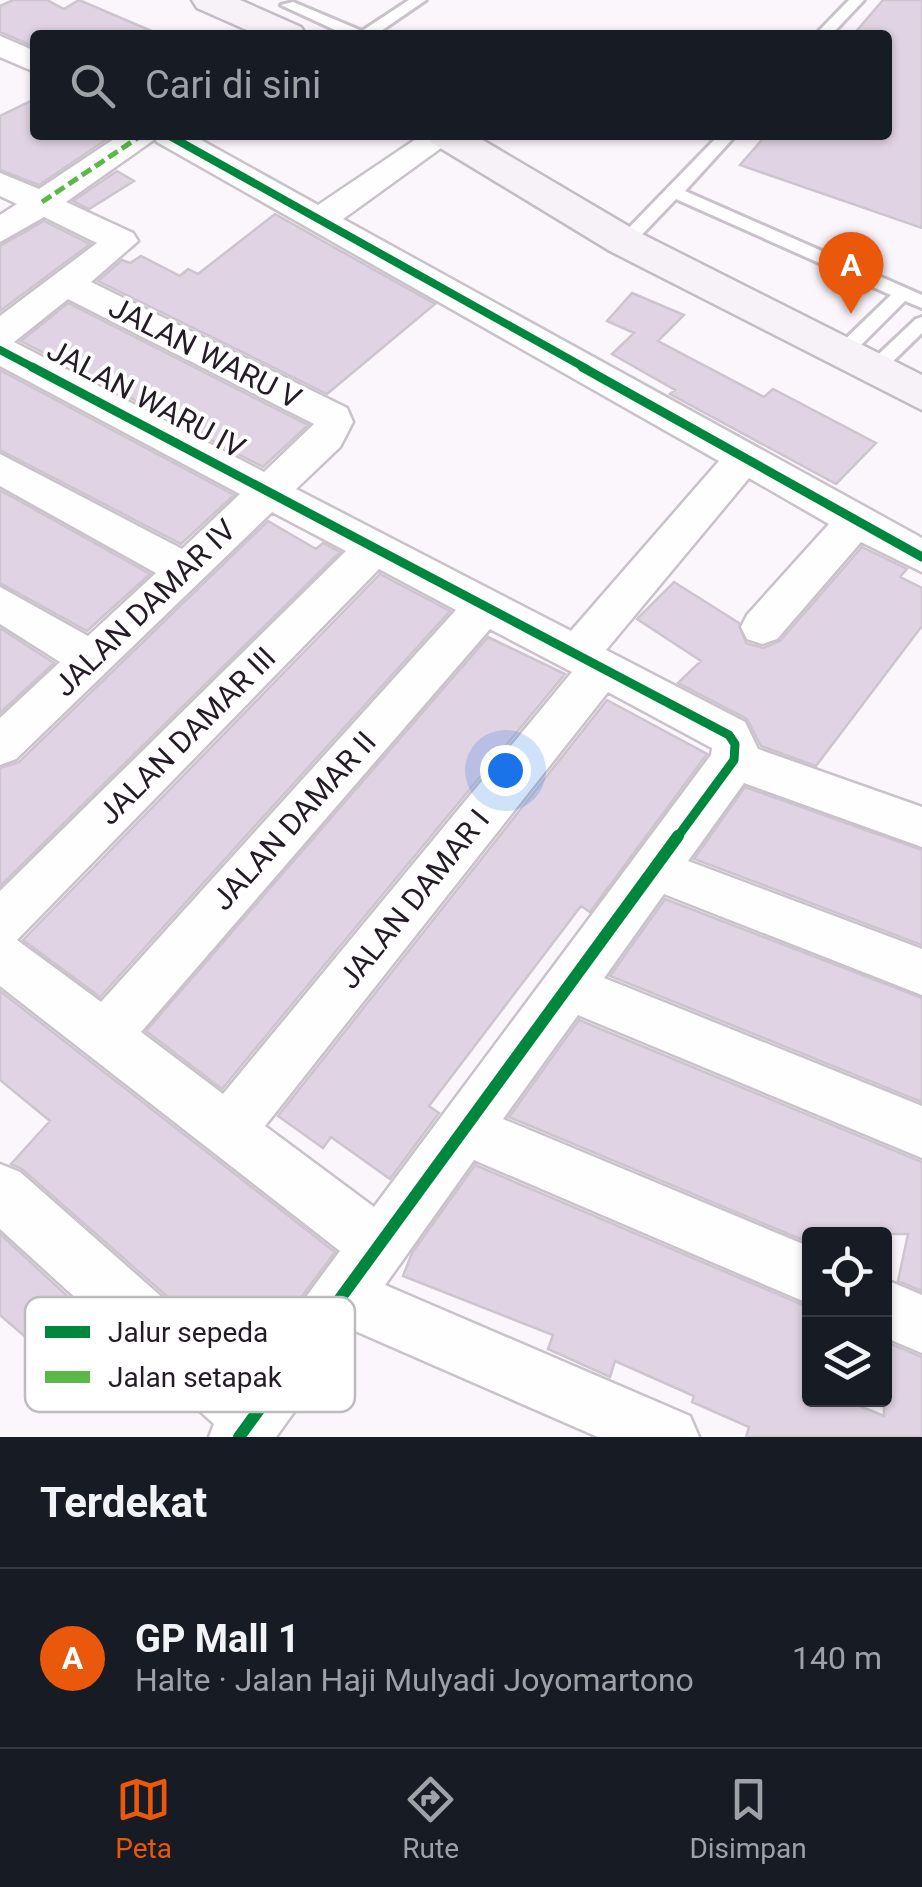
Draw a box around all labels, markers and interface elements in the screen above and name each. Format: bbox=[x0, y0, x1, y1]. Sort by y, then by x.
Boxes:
search box bbox=[30, 30, 892, 140]
icon: search bbox=[65, 58, 120, 113]
text: Cari di sini bbox=[145, 63, 321, 107]
pin: A bbox=[818, 232, 884, 314]
street label: JALAN WARU V bbox=[103, 289, 307, 416]
street label: JALAN WARU IV bbox=[41, 332, 251, 465]
street label: JALAN DAMAR IV bbox=[47, 512, 243, 703]
street label: JALAN DAMAR III bbox=[91, 640, 282, 831]
street label: JALAN DAMAR II bbox=[204, 724, 383, 917]
your location bbox=[480, 745, 531, 796]
street label: JALAN DAMAR I bbox=[331, 802, 496, 995]
map controls bbox=[802, 1227, 892, 1407]
button: locate bbox=[802, 1227, 892, 1317]
legend bbox=[25, 1297, 355, 1412]
text: Jalur sepeda bbox=[108, 1316, 268, 1349]
button: layers bbox=[802, 1317, 892, 1407]
text: Jalan setapak bbox=[108, 1361, 283, 1394]
text: Terdekat bbox=[40, 1478, 207, 1527]
text: GP Mall 1 bbox=[135, 1617, 300, 1661]
text: A bbox=[62, 1639, 83, 1677]
text: 140 m bbox=[792, 1639, 882, 1677]
text: Halte · Jalan Haji Mulyadi Joyomartono bbox=[135, 1661, 694, 1699]
tab: Peta bbox=[115, 1772, 172, 1865]
tab: Rute bbox=[402, 1772, 459, 1865]
tab: Disimpan bbox=[689, 1772, 807, 1865]

